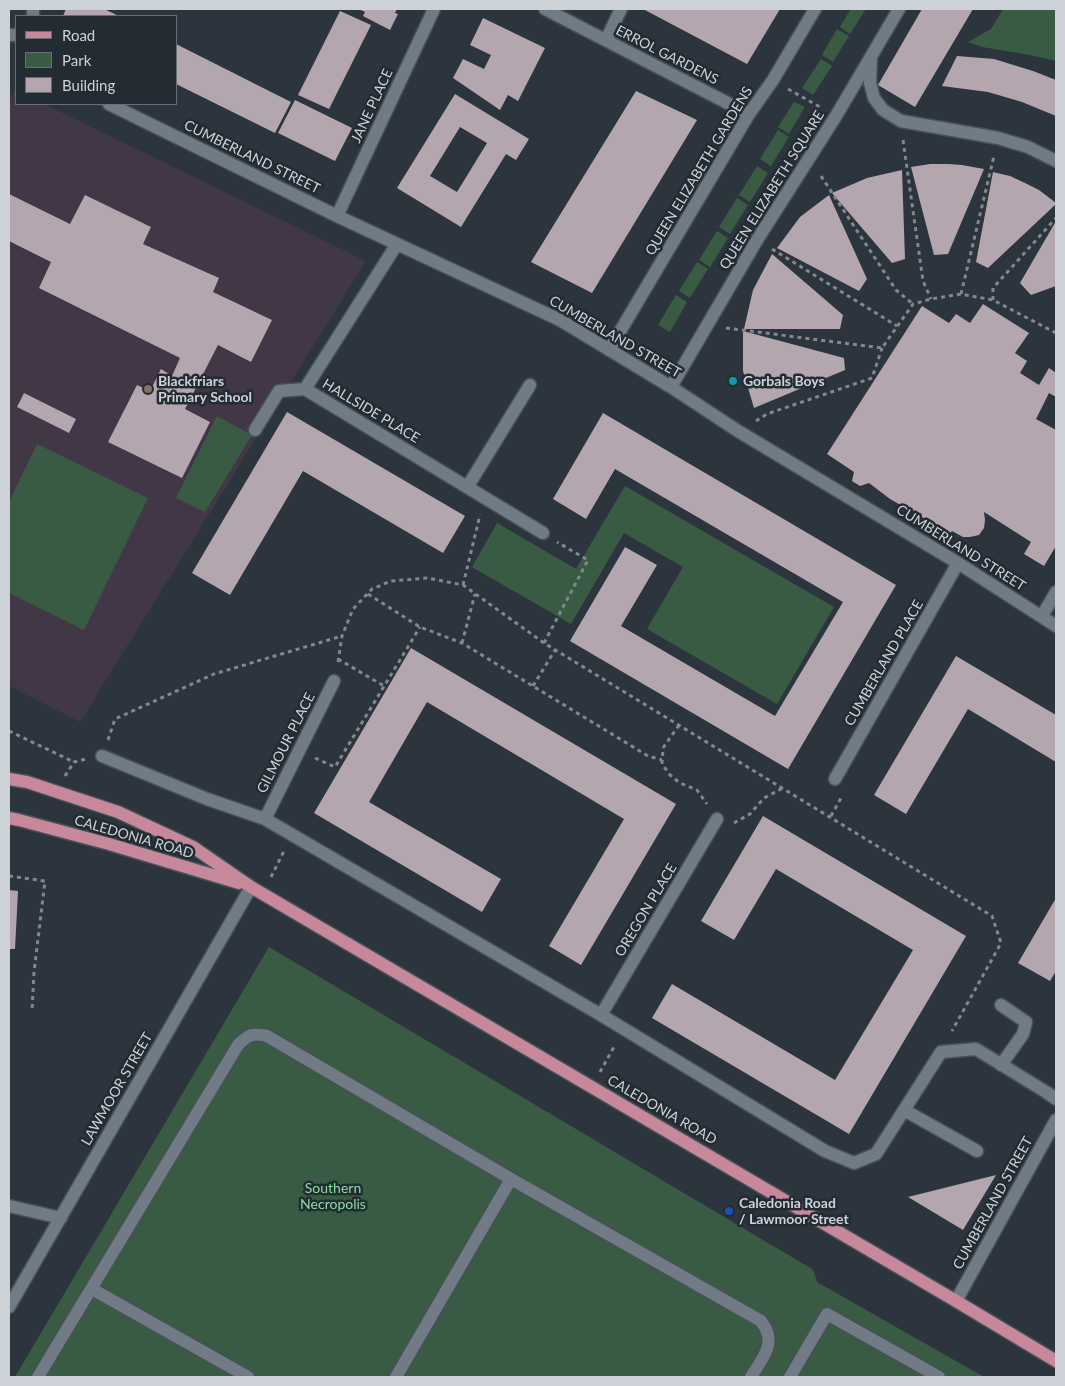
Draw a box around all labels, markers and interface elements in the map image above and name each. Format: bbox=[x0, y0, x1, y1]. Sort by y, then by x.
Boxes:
legend bbox=[15, 15, 178, 105]
street label: ERROL GARDENS bbox=[613, 22, 721, 88]
text: Road bbox=[62, 26, 95, 44]
text: Park bbox=[62, 51, 91, 69]
street label: JANE PLACE bbox=[348, 66, 396, 146]
text: Building bbox=[62, 76, 115, 94]
street label: QUEEN ELIZABETH GARDENS bbox=[642, 83, 756, 259]
street label: QUEEN ELIZABETH SQUARE bbox=[716, 108, 828, 272]
street label: CUMBERLAND STREET bbox=[181, 117, 323, 197]
street label: CUMBERLAND STREET bbox=[546, 292, 684, 382]
place label: Blackfriars Primary School bbox=[158, 373, 252, 406]
place label: Gorbals Boys bbox=[743, 373, 825, 389]
street label: HALLSIDE PLACE bbox=[319, 375, 423, 447]
marker: Gorbals Boys bbox=[727, 375, 739, 387]
marker: Blackfriars Primary School bbox=[142, 383, 154, 395]
street label: CUMBERLAND STREET bbox=[893, 501, 1029, 595]
street label: CUMBERLAND PLACE bbox=[841, 597, 927, 729]
street label: GILMOUR PLACE bbox=[253, 690, 319, 796]
street label: CALEDONIA ROAD bbox=[72, 812, 196, 862]
street label: OREGON PLACE bbox=[612, 860, 680, 960]
street label: LAWMOOR STREET bbox=[78, 1030, 156, 1148]
street label: CALEDONIA ROAD bbox=[604, 1072, 720, 1148]
street label: CUMBERLAND STREET bbox=[949, 1134, 1037, 1272]
park label: Southern Necropolis bbox=[300, 1180, 366, 1212]
place label: Caledonia Road / Lawmoor Street bbox=[739, 1195, 849, 1228]
marker: Caledonia Road / Lawmoor Street bbox=[723, 1205, 735, 1217]

